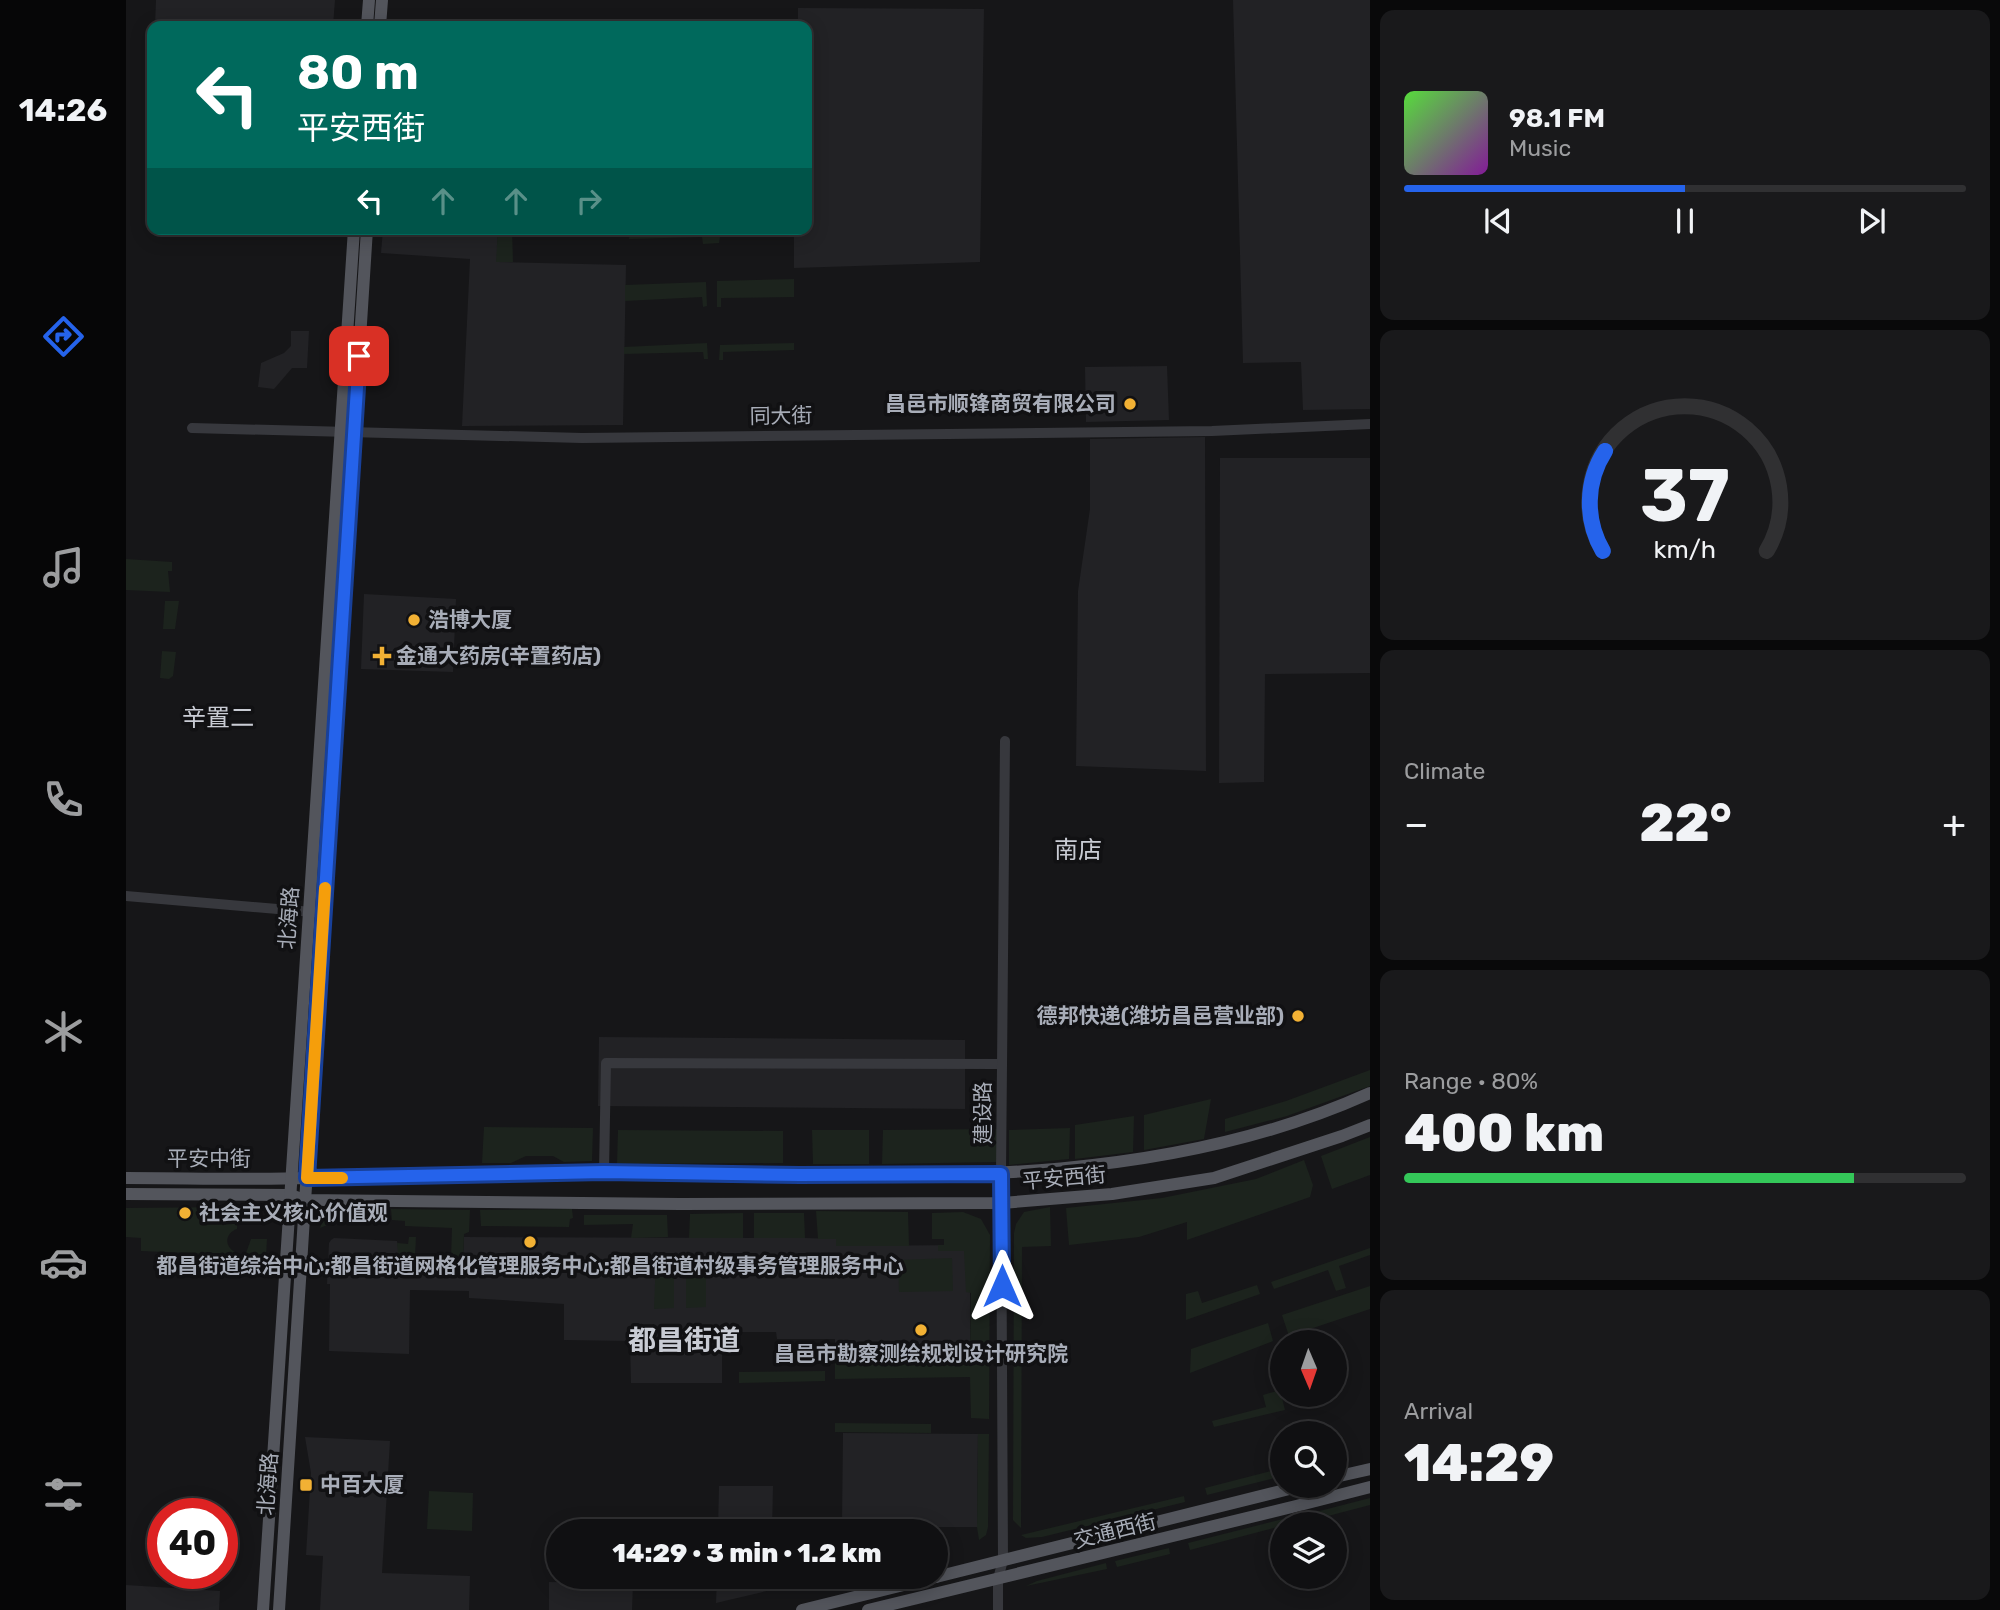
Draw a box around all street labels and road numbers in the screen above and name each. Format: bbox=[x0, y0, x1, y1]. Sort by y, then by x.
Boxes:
street label: 同大街 bbox=[749, 402, 813, 429]
street label: 北海路 bbox=[274, 886, 303, 950]
street label: 建设路 bbox=[970, 1082, 995, 1145]
street label: 平安中街 bbox=[167, 1146, 251, 1171]
street label: 平安西街 bbox=[1021, 1161, 1107, 1194]
street label: 北海路 bbox=[253, 1452, 282, 1516]
street label: 交通西街 bbox=[1071, 1508, 1159, 1553]

